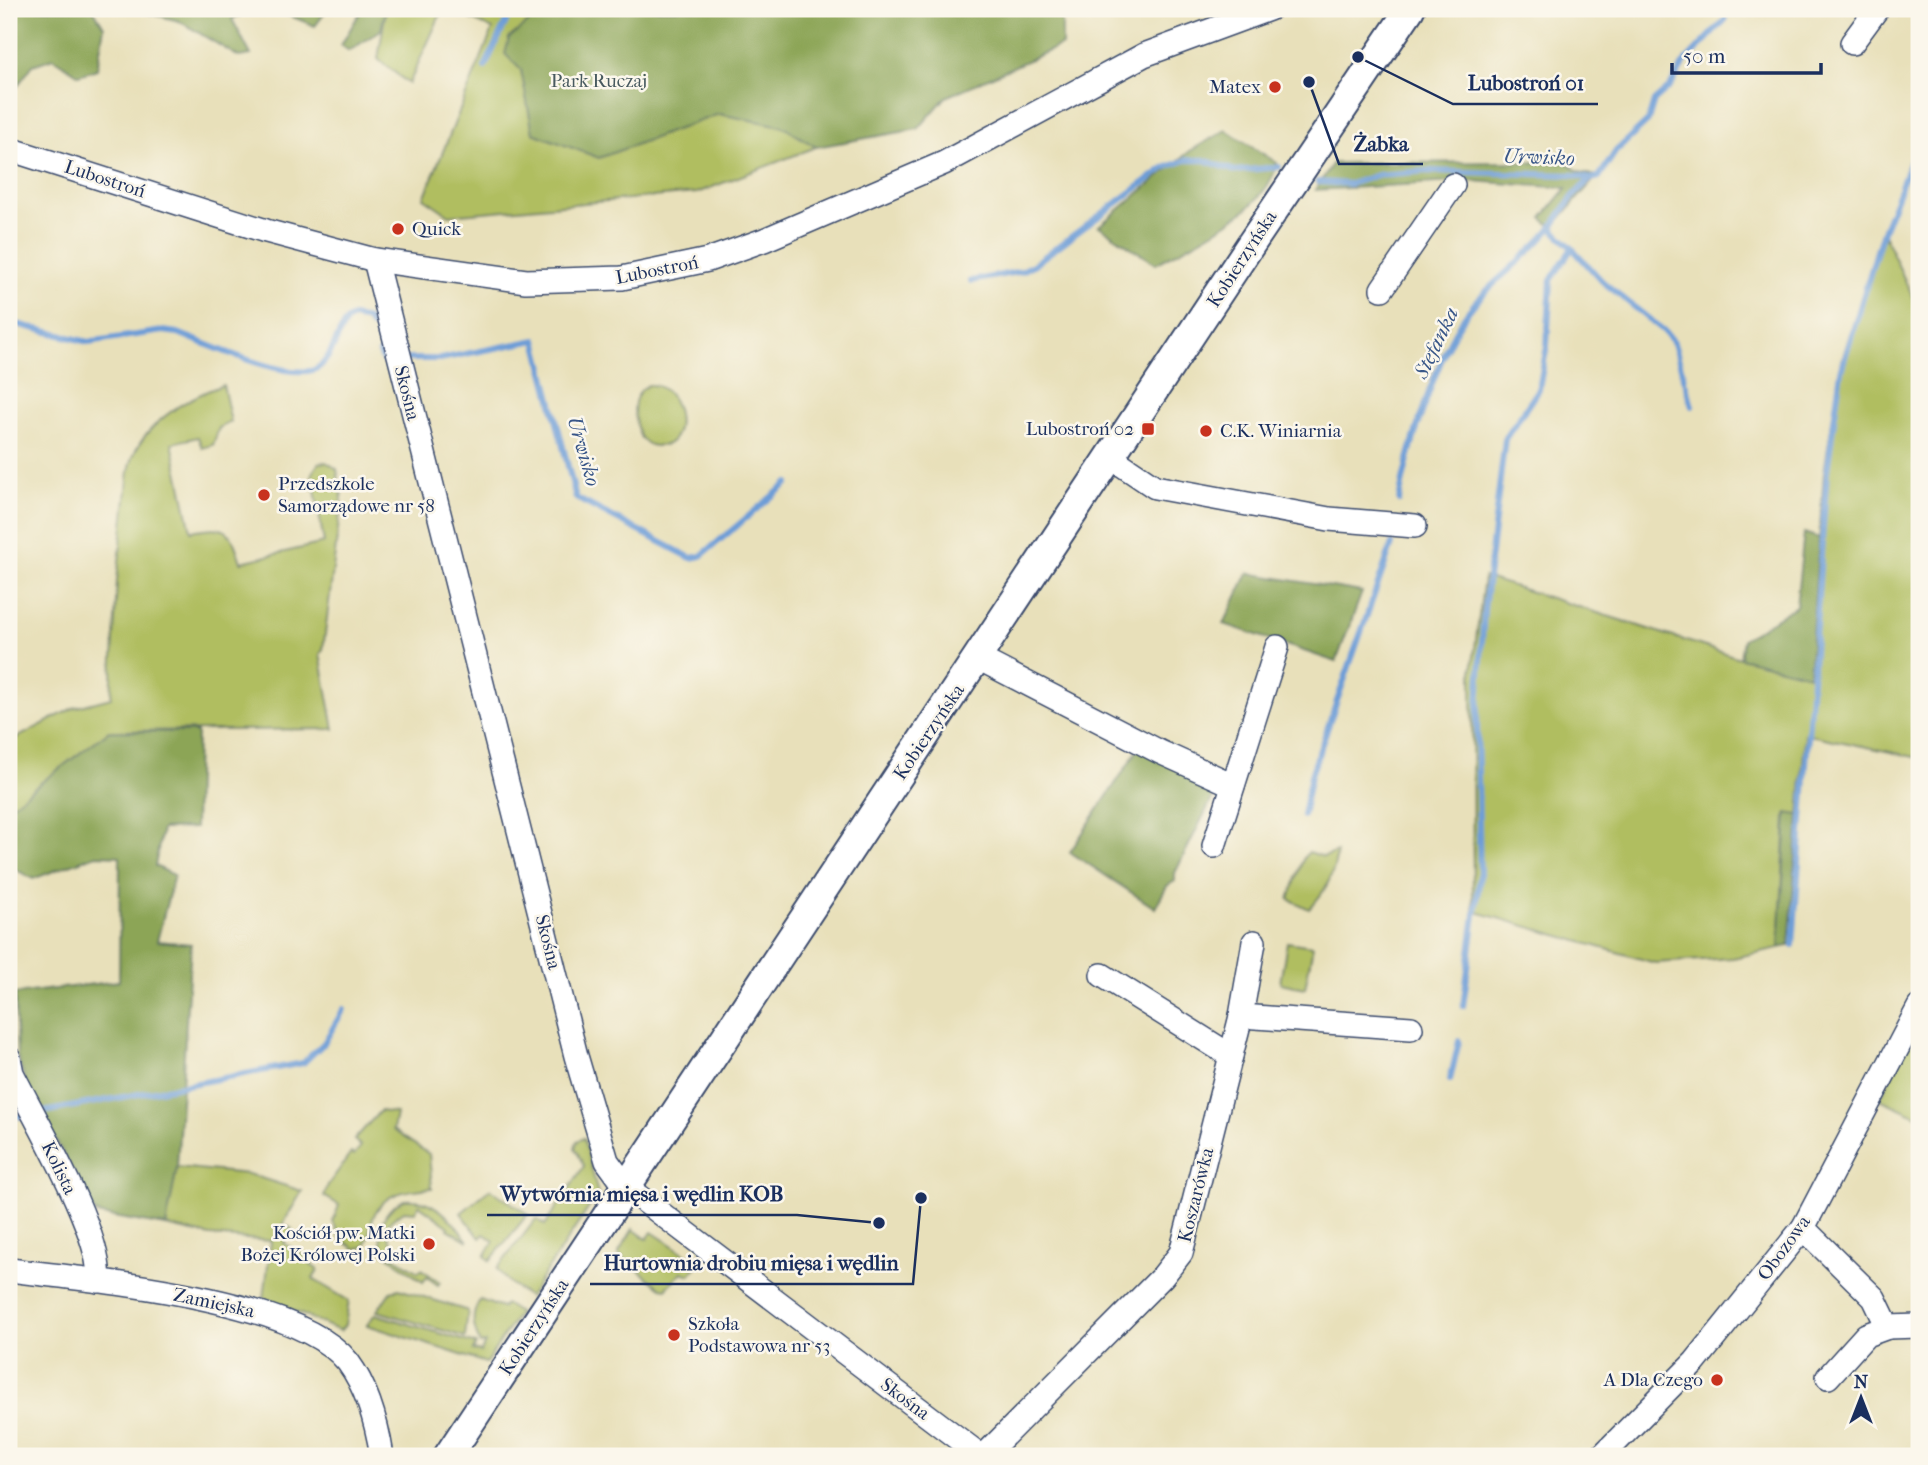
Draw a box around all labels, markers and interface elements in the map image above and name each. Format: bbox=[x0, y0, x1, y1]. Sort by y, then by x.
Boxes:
scale bar bbox=[1672, 32, 1821, 76]
text: 50 m bbox=[1683, 44, 1726, 68]
callout: Lubostroń 01 bbox=[1453, 62, 1598, 104]
park label: Park Ruczaj bbox=[551, 70, 647, 92]
text: Lubostroń 01 bbox=[1468, 71, 1584, 95]
place label: Matex bbox=[1209, 76, 1261, 98]
marker: Matex bbox=[1267, 79, 1283, 95]
callout: Żabka bbox=[1339, 122, 1423, 164]
text: Żabka bbox=[1353, 131, 1410, 156]
water label: Urwisko bbox=[1503, 144, 1575, 170]
street label: Lubostroń bbox=[62, 156, 148, 202]
street label: Kobierzyńska bbox=[1203, 206, 1282, 311]
place label: Quick bbox=[412, 218, 461, 240]
marker: Quick bbox=[390, 221, 406, 237]
street label: Lubostroń bbox=[614, 251, 700, 289]
water label: Stefanka bbox=[1408, 304, 1463, 383]
street label: Skośna bbox=[390, 363, 424, 423]
water label: Urwisko bbox=[563, 413, 605, 489]
place label: Lubostroń 02 bbox=[1026, 418, 1134, 440]
place label: C.K. Winiarnia bbox=[1220, 420, 1342, 442]
marker: Lubostroń 02 bbox=[1140, 421, 1156, 437]
marker: C.K. Winiarnia bbox=[1198, 423, 1214, 439]
place label: Przedszkole Samorządowe nr 58 bbox=[278, 473, 435, 517]
marker: Przedszkole Samorządowe nr 58 bbox=[256, 487, 272, 503]
street label: Kobierzyńska bbox=[889, 680, 969, 784]
street label: Skośna bbox=[531, 912, 565, 972]
street label: Kolista bbox=[37, 1138, 81, 1198]
street label: Koszarówka bbox=[1174, 1145, 1218, 1245]
callout: Wytwórnia mięsa i wędlin KOB bbox=[487, 1173, 797, 1215]
text: Wytwórnia mięsa i wędlin KOB bbox=[500, 1182, 783, 1207]
street label: Obozowa bbox=[1753, 1211, 1815, 1285]
place label: Kościół pw. Matki Bożej Królowej Polski bbox=[240, 1222, 415, 1266]
marker: Kościół pw. Matki Bożej Królowej Polski bbox=[421, 1236, 437, 1252]
callout: Hurtownia drobiu mięsa i wędlin bbox=[590, 1242, 913, 1284]
text: Hurtownia drobiu mięsa i wędlin bbox=[603, 1251, 899, 1276]
street label: Kobierzyńska bbox=[495, 1274, 574, 1379]
street label: Zamiejska bbox=[171, 1284, 257, 1322]
place label: Szkoła Podstawowa nr 53 bbox=[688, 1313, 830, 1357]
marker: Szkoła Podstawowa nr 53 bbox=[666, 1327, 682, 1343]
north arrow bbox=[1826, 1364, 1896, 1434]
place label: A Dla Czego bbox=[1603, 1369, 1703, 1391]
text: N bbox=[1854, 1371, 1869, 1393]
marker: A Dla Czego bbox=[1709, 1372, 1725, 1388]
street label: Skośna bbox=[876, 1373, 934, 1425]

